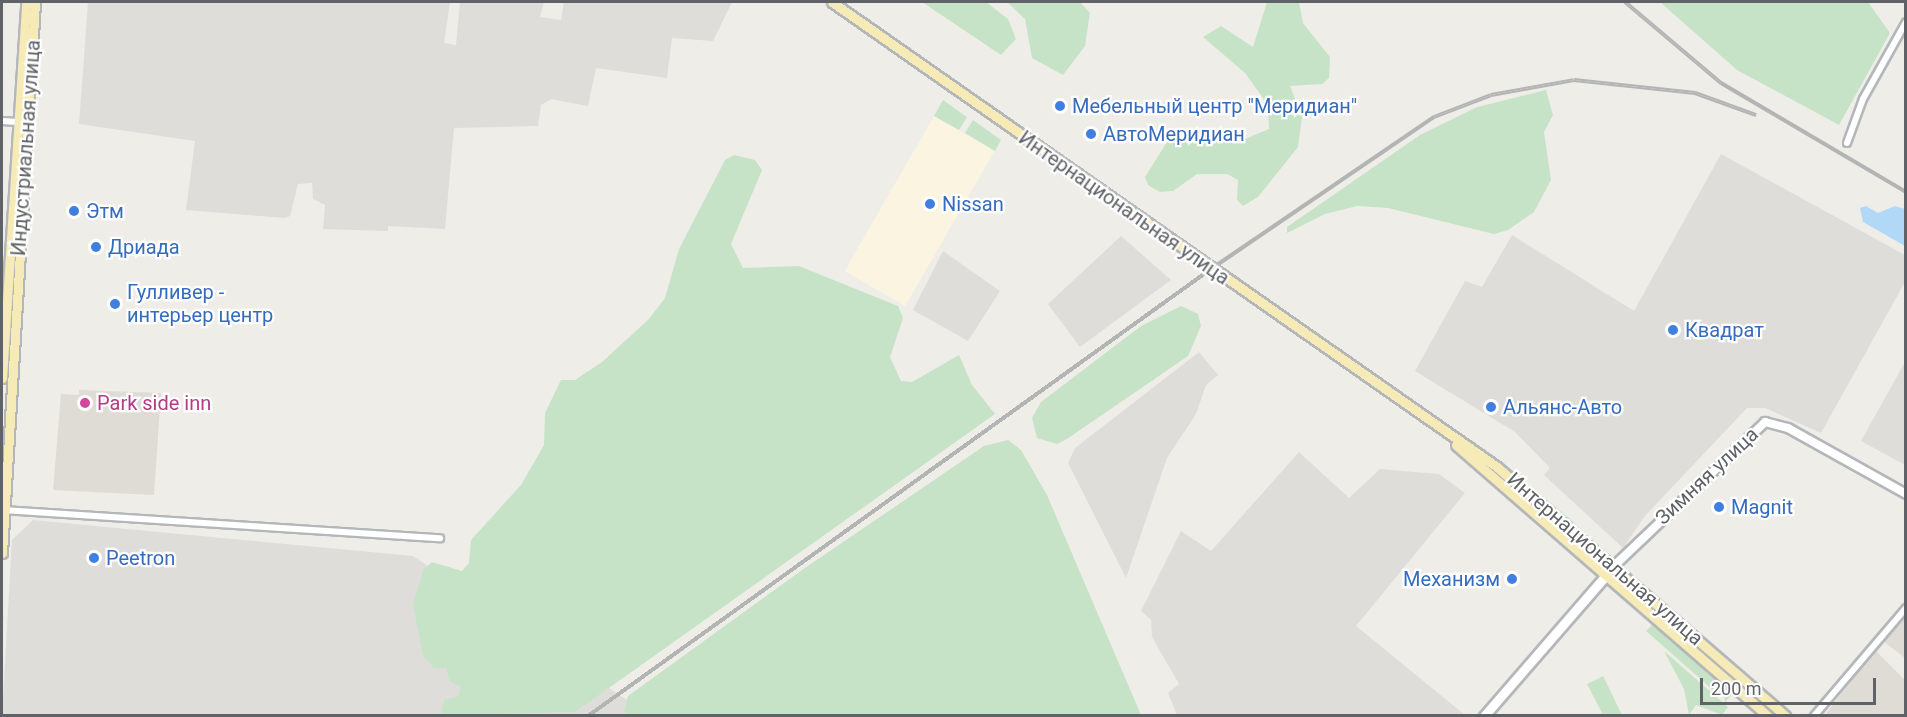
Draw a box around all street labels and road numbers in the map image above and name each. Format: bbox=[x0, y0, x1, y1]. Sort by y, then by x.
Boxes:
street label: Индустриальная улица bbox=[6, 39, 46, 257]
street label: Интернациональная улица bbox=[1014, 126, 1234, 290]
street label: Зимняя улица bbox=[1651, 422, 1763, 530]
street label: Интернациональная улица bbox=[1502, 467, 1708, 651]

